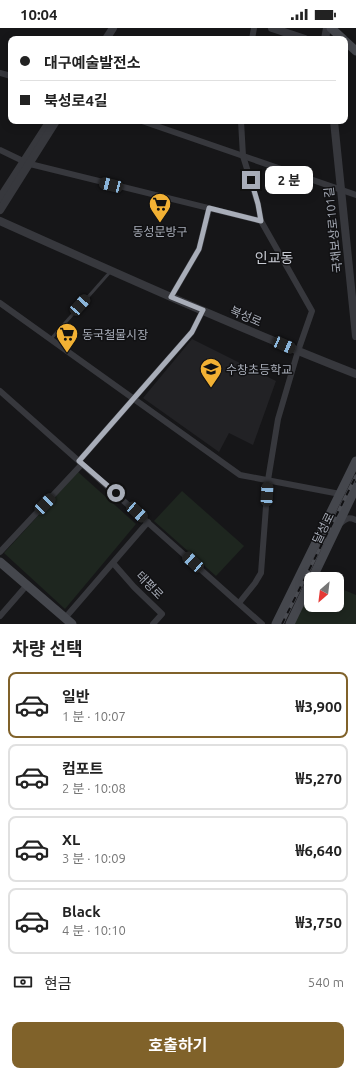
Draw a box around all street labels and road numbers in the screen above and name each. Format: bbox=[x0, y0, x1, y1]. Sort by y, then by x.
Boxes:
street label: 국채보상로101길 bbox=[322, 186, 344, 274]
street label: 북성로 bbox=[228, 304, 264, 328]
street label: 달성로 bbox=[310, 510, 336, 546]
street label: 태평로 bbox=[134, 569, 166, 601]

